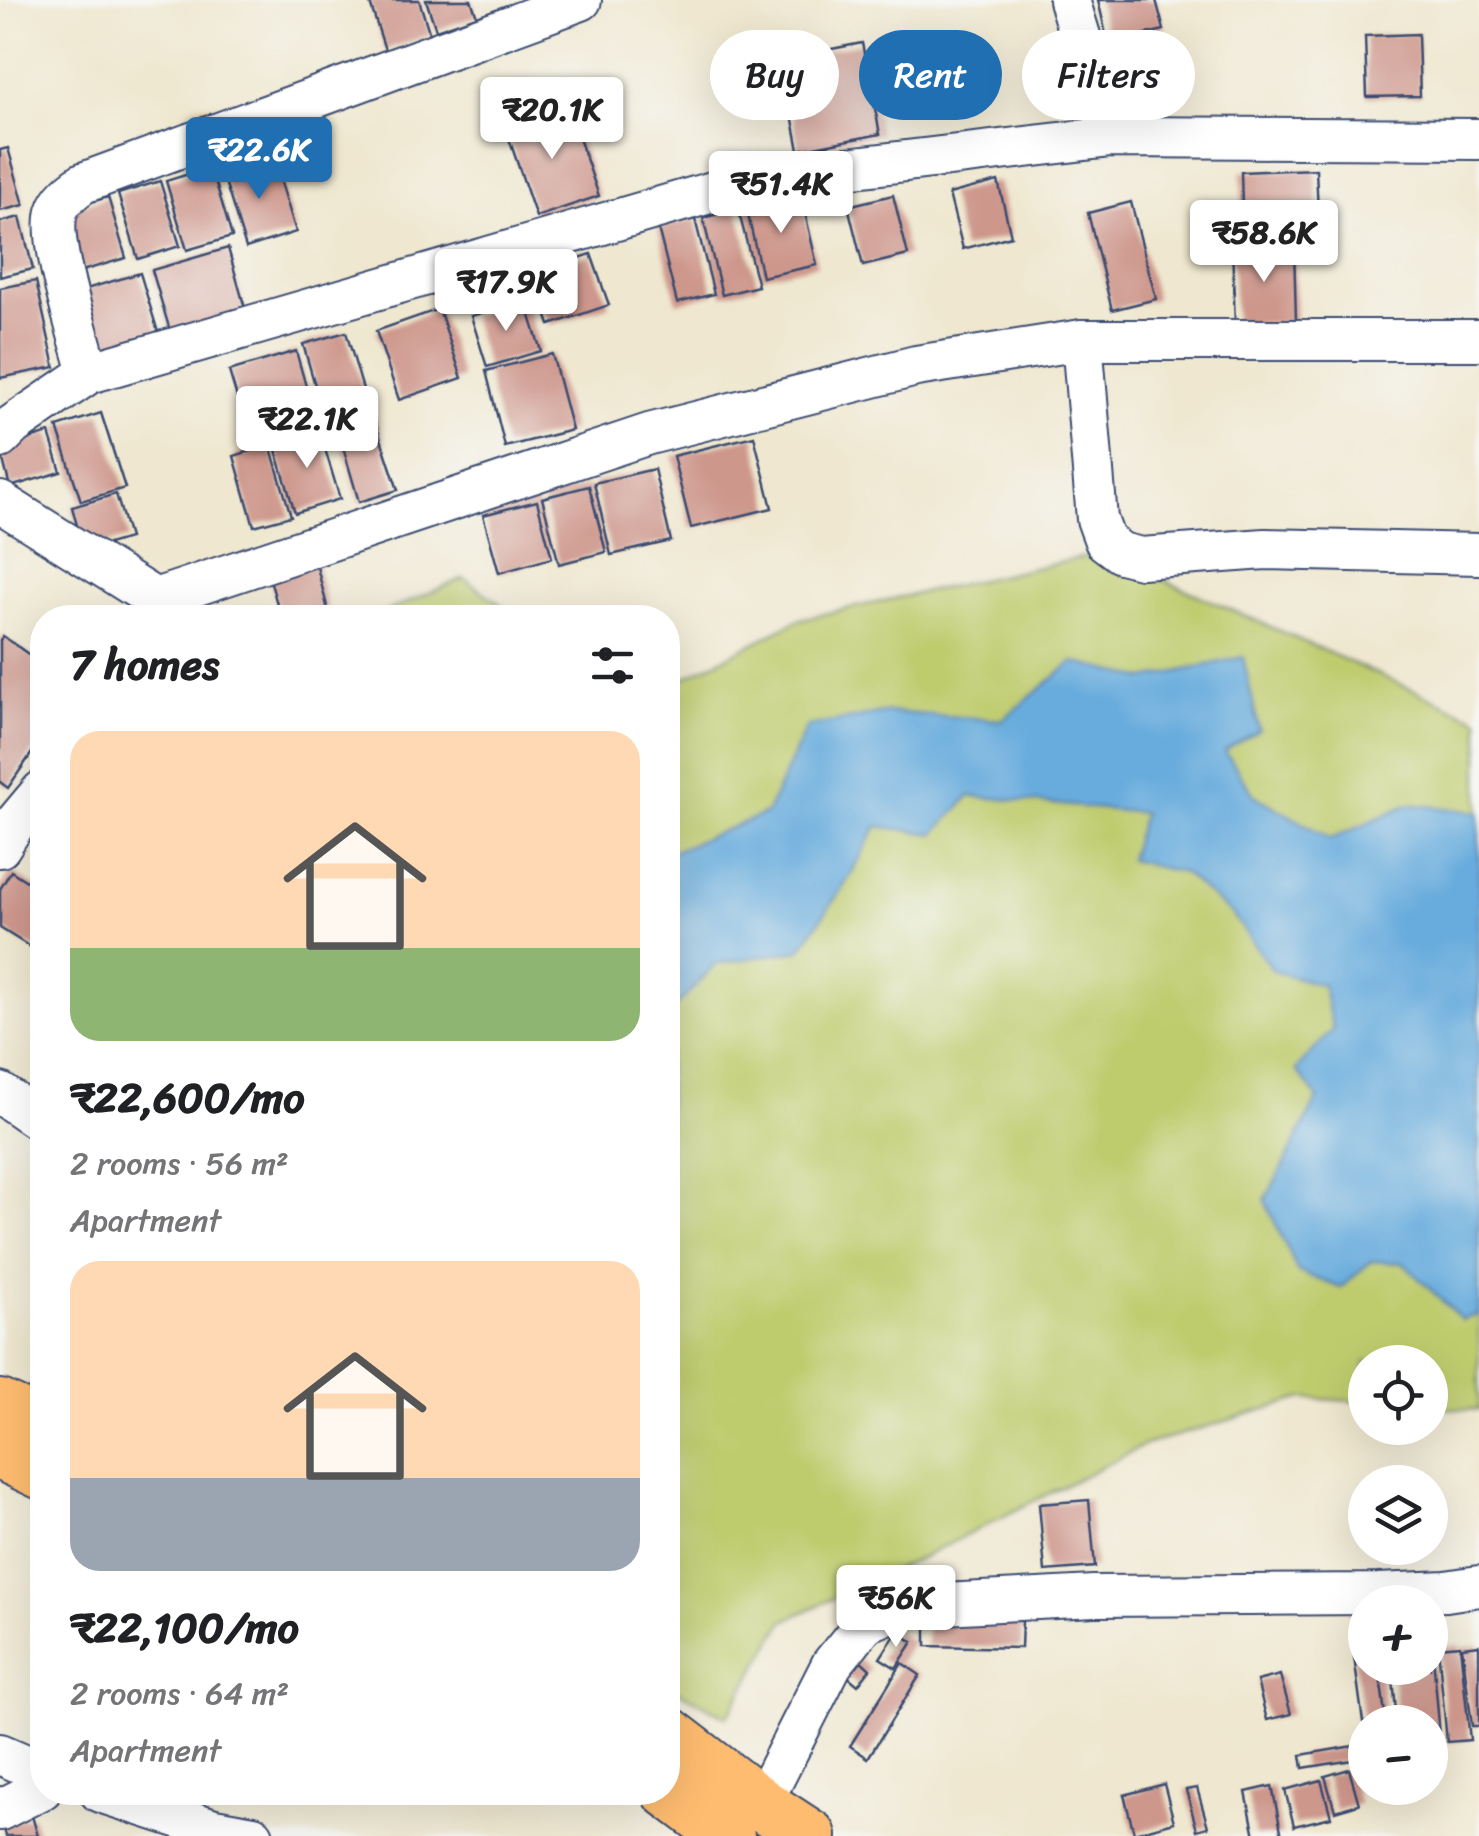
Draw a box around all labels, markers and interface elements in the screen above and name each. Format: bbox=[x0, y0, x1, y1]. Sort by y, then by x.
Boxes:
chip: Buy bbox=[710, 30, 839, 120]
chip: Rent bbox=[859, 30, 1002, 120]
chip: Filters bbox=[1022, 30, 1195, 120]
pin: ₹20.1K bbox=[471, 77, 633, 162]
text: ₹20.1K bbox=[502, 81, 602, 138]
pin: ₹22.6K bbox=[178, 117, 340, 202]
text: ₹22.6K bbox=[208, 121, 310, 178]
pin: ₹51.4K bbox=[700, 151, 862, 236]
text: ₹51.4K bbox=[731, 155, 831, 212]
pin: ₹58.6K bbox=[1183, 200, 1345, 285]
text: ₹58.6K bbox=[1212, 204, 1316, 261]
pin: ₹17.9K bbox=[425, 249, 587, 334]
text: ₹17.9K bbox=[457, 253, 555, 310]
pin: ₹22.1K bbox=[226, 386, 388, 471]
text: ₹22.1K bbox=[258, 390, 356, 447]
text: 7 homes bbox=[70, 628, 219, 702]
icon: filters bbox=[585, 638, 640, 693]
icon: home bbox=[265, 796, 445, 976]
text: ₹22,600/mo bbox=[70, 1061, 305, 1135]
text: 2 rooms · 56 m² bbox=[70, 1135, 289, 1192]
text: Apartment bbox=[70, 1192, 221, 1249]
icon: home bbox=[265, 1326, 445, 1506]
map controls bbox=[1348, 1345, 1448, 1805]
button: locate bbox=[1348, 1345, 1448, 1445]
button: layers bbox=[1348, 1465, 1448, 1565]
pin: ₹56K bbox=[837, 1565, 955, 1650]
text: ₹56K bbox=[858, 1569, 934, 1626]
button: + bbox=[1348, 1585, 1448, 1685]
text: ₹22,100/mo bbox=[70, 1591, 299, 1665]
text: 2 rooms · 64 m² bbox=[70, 1665, 289, 1722]
button: − bbox=[1348, 1705, 1448, 1805]
text: Apartment bbox=[70, 1722, 221, 1779]

